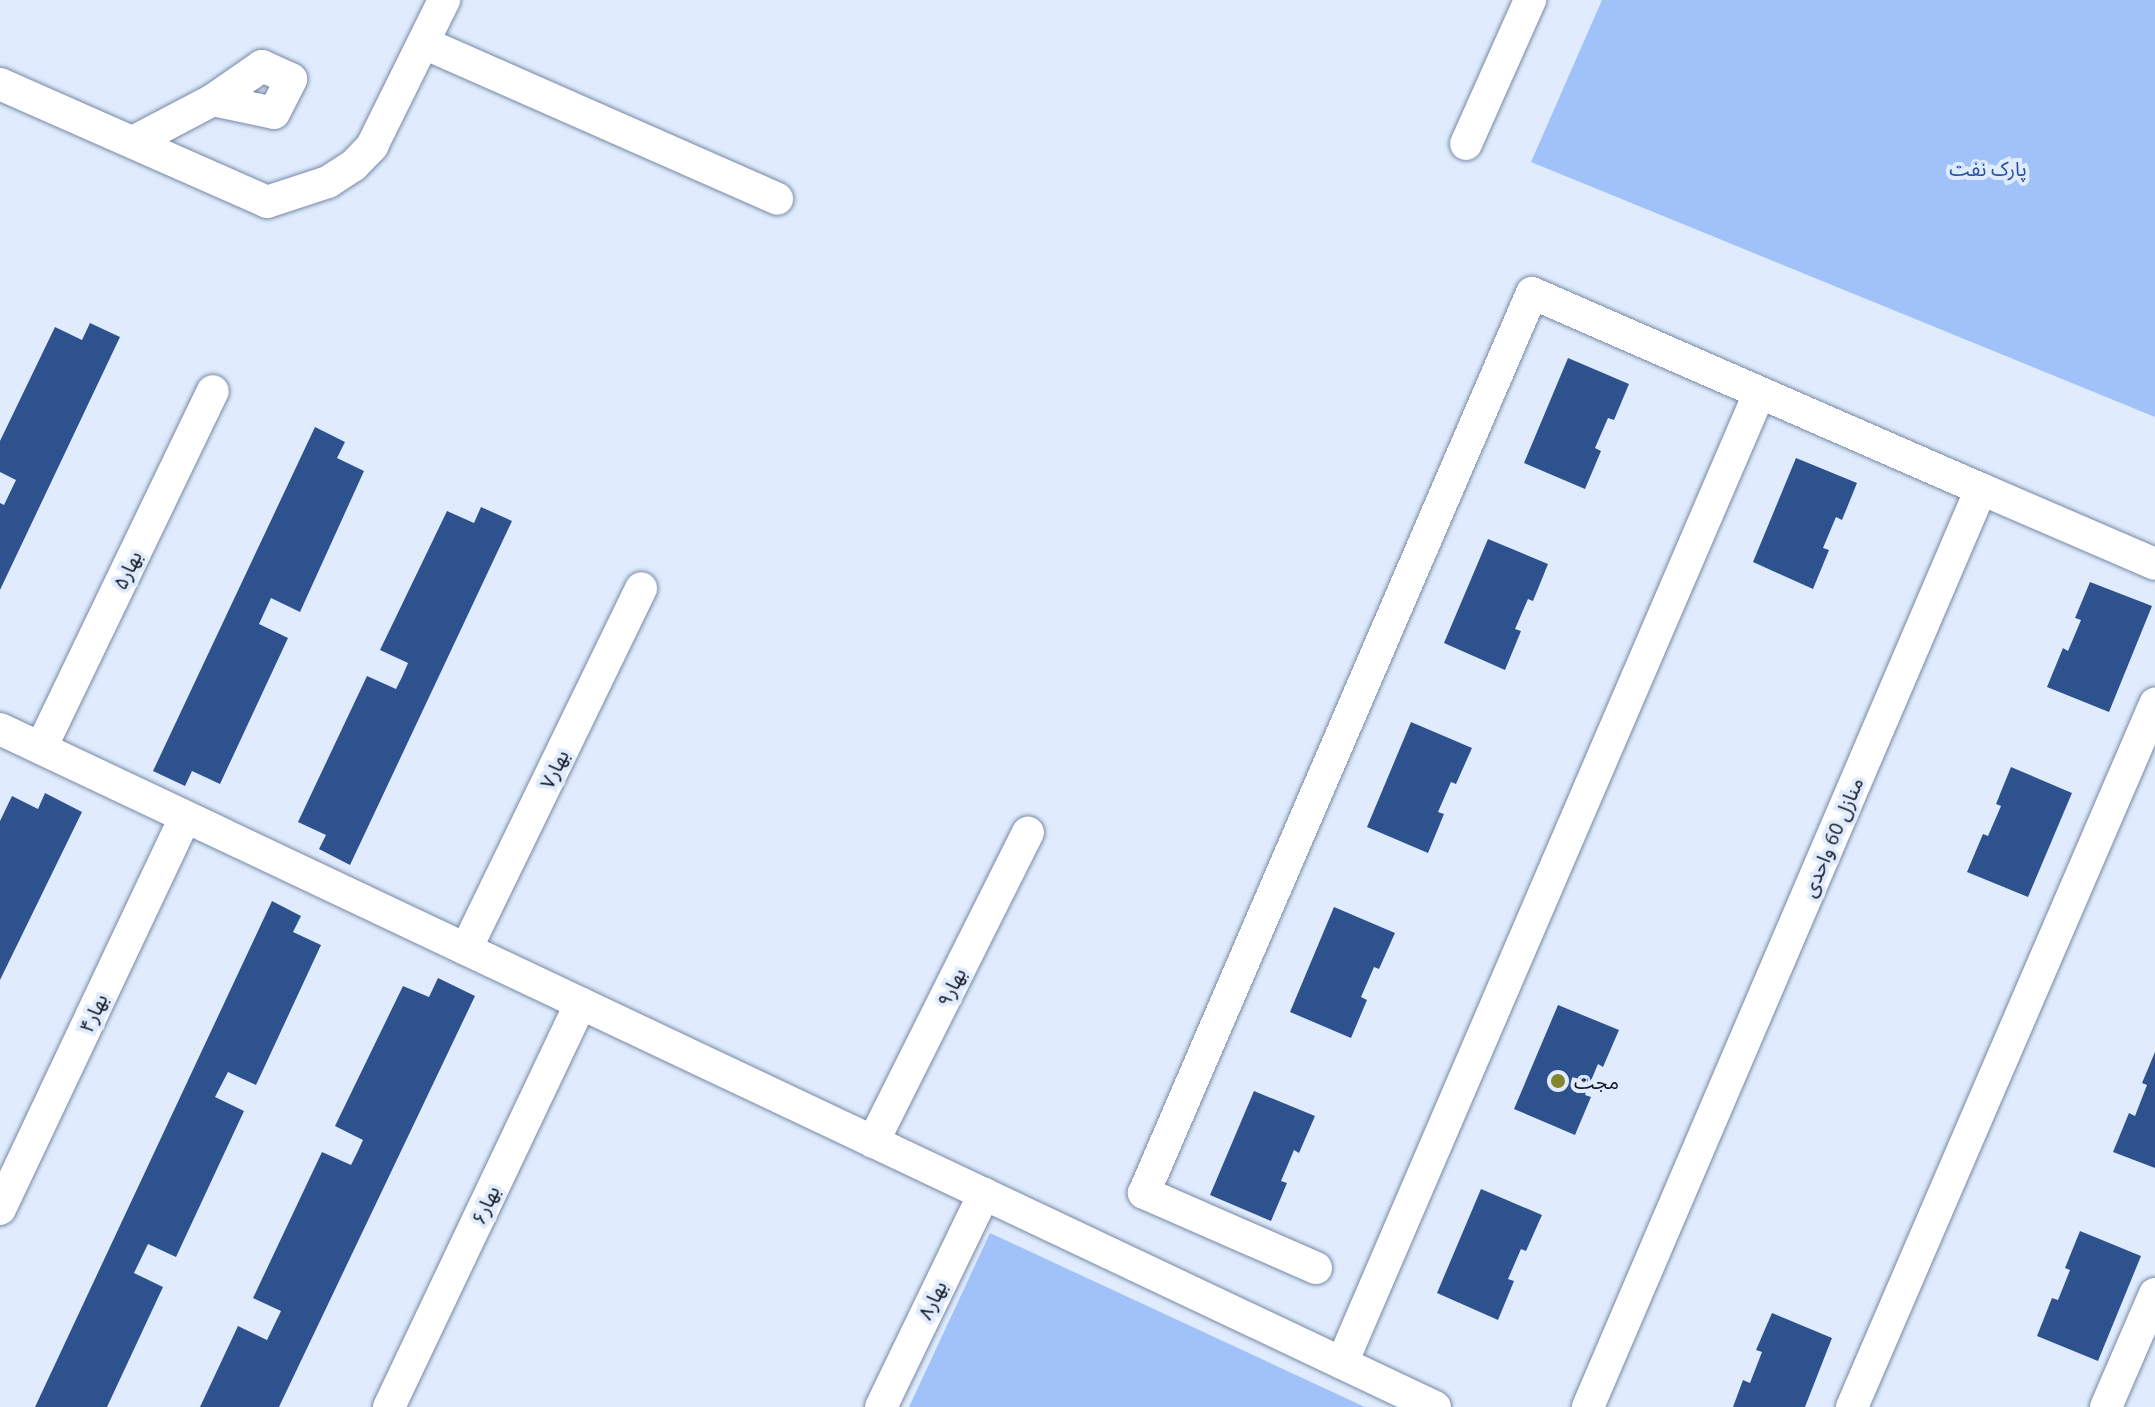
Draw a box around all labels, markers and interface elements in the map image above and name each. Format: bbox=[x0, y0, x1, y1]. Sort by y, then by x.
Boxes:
park label: پارک نفت bbox=[1949, 156, 2027, 180]
street label: بهار۵ bbox=[107, 547, 147, 593]
street label: بهار۷ bbox=[534, 746, 574, 792]
street label: منازل 60 واحدی bbox=[1796, 774, 1868, 900]
street label: بهار۹ bbox=[931, 964, 971, 1010]
street label: بهار۴ bbox=[74, 990, 112, 1036]
place label: مجت bbox=[1574, 1069, 1619, 1093]
marker: مجت bbox=[1549, 1072, 1567, 1090]
street label: بهار۶ bbox=[466, 1182, 504, 1228]
street label: بهار۸ bbox=[912, 1277, 952, 1323]

